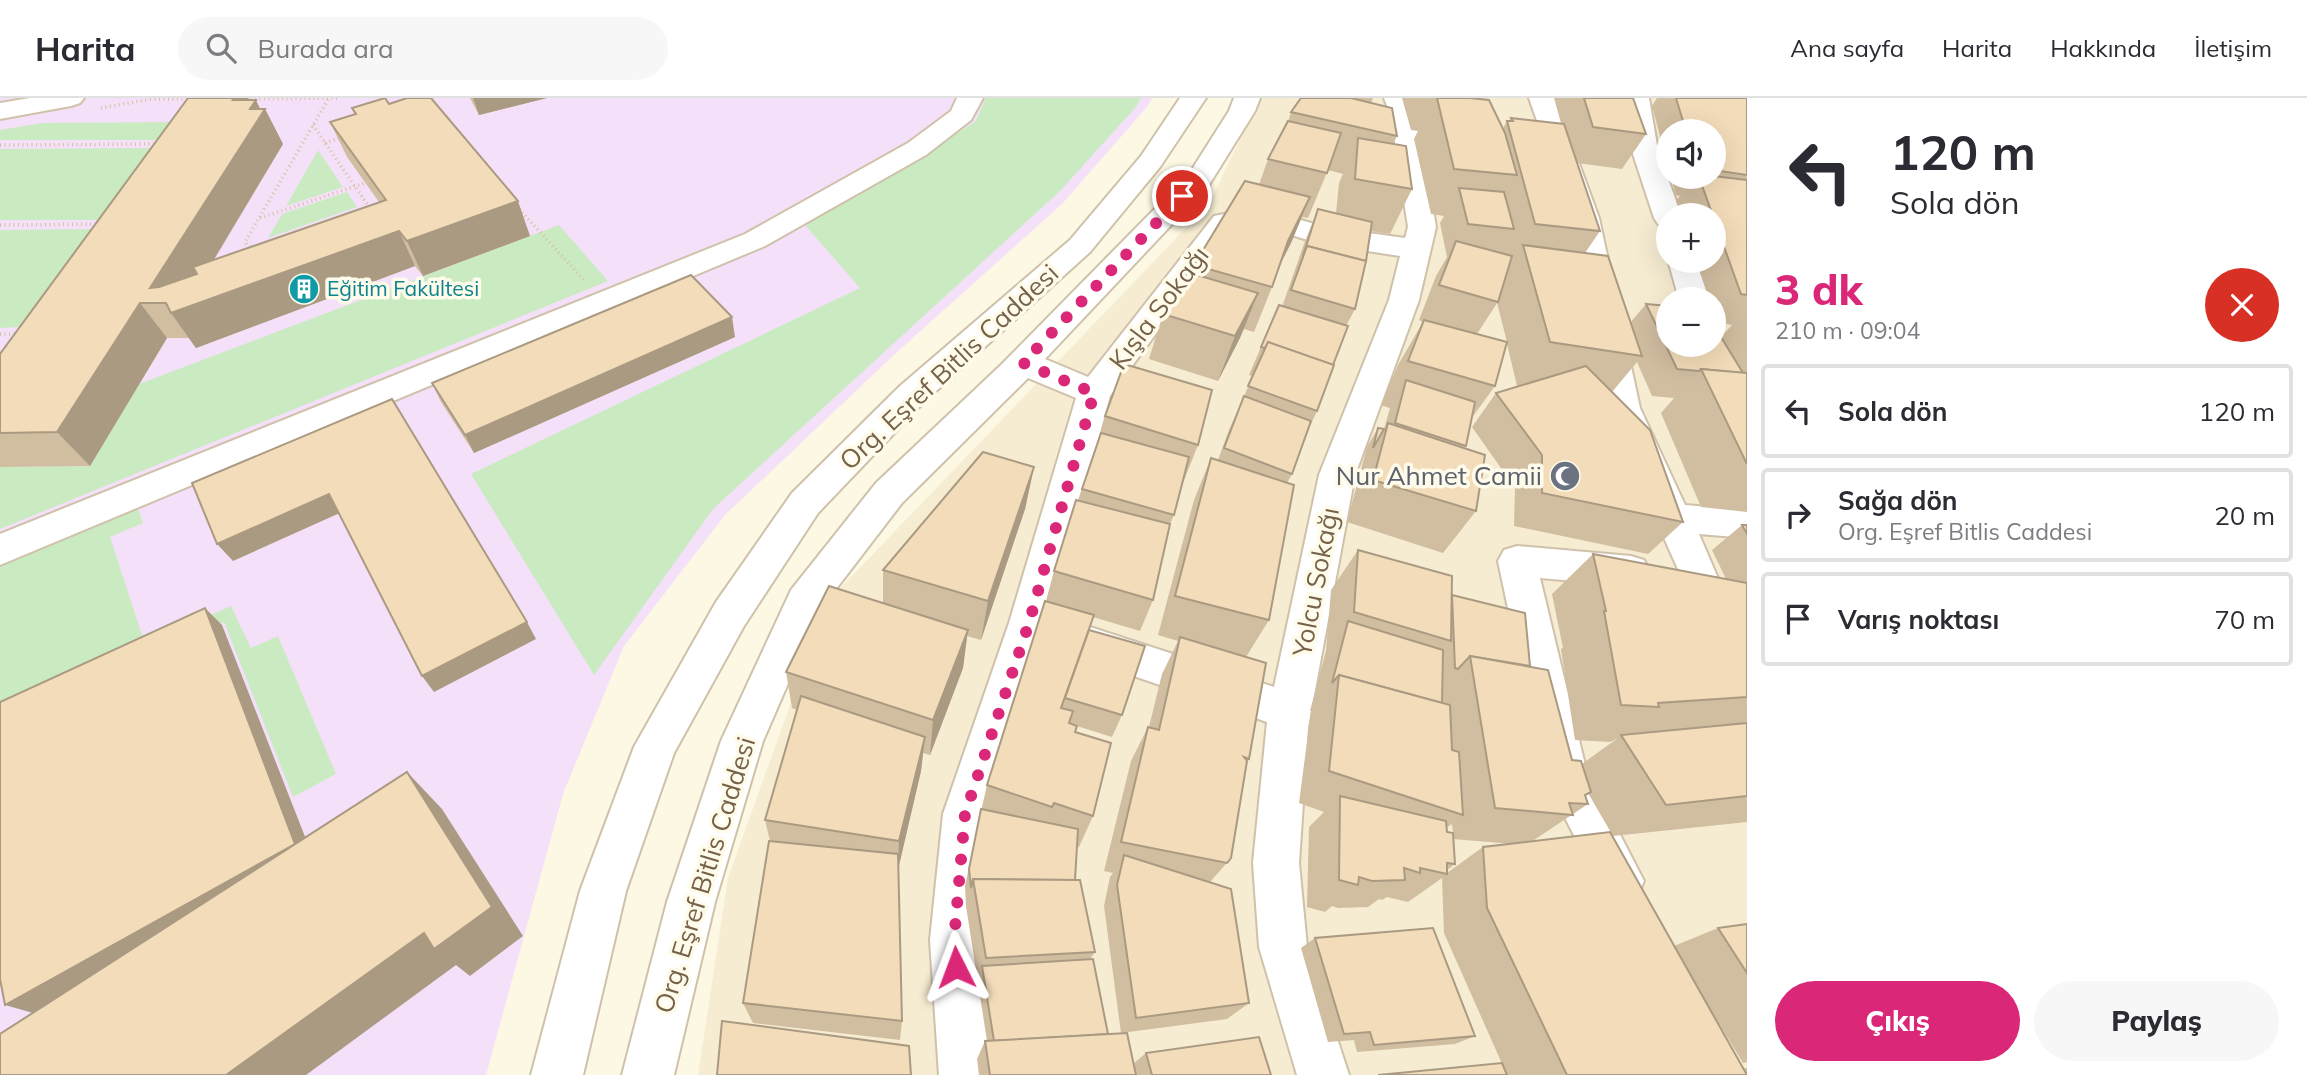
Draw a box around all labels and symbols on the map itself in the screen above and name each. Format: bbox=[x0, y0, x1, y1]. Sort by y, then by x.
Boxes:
pin bbox=[1152, 166, 1212, 226]
street label: Kışla Sokağı bbox=[1102, 239, 1216, 376]
street label: Org. Eşref Bitlis Caddesi bbox=[832, 257, 1065, 477]
building icon: Eğitim Fakültesi bbox=[287, 272, 321, 306]
place label: Eğitim Fakültesi bbox=[327, 275, 479, 301]
place label: Nur Ahmet Camii bbox=[1336, 459, 1542, 492]
mosque icon: Nur Ahmet Camii bbox=[1548, 459, 1582, 493]
street label: Yolcu Sokağı bbox=[1285, 505, 1346, 660]
street label: Org. Eşref Bitlis Caddesi bbox=[647, 733, 762, 1017]
position arrow bbox=[919, 930, 993, 1004]

